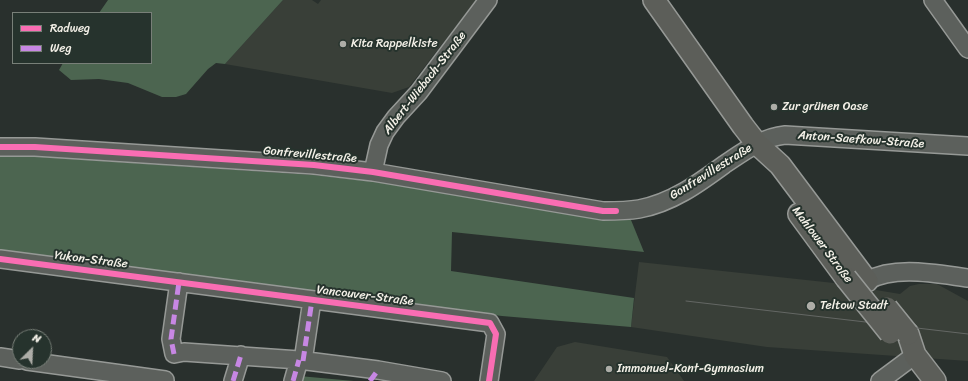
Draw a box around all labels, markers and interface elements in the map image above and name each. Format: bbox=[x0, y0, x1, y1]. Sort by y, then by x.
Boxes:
legend bbox=[12, 12, 152, 64]
text: Radweg bbox=[50, 17, 90, 39]
street label: Albert-Wiebach-Straße bbox=[380, 29, 470, 137]
text: Weg bbox=[50, 37, 71, 59]
place label: Kita Rappelkiste bbox=[351, 37, 438, 51]
marker: Kita Rappelkiste bbox=[338, 39, 348, 49]
place label: Zur grünen Oase bbox=[782, 100, 868, 114]
marker: Zur grünen Oase bbox=[769, 102, 779, 112]
street label: Anton-Saefkow-Straße bbox=[797, 128, 925, 152]
street label: Gonfrevillestraße bbox=[667, 141, 755, 203]
street label: Gonfrevillestraße bbox=[263, 144, 357, 166]
street label: Mahlower Straße bbox=[789, 204, 855, 286]
street label: Yukon-Straße bbox=[53, 248, 129, 272]
street label: Vancouver-Straße bbox=[316, 283, 414, 309]
place label: Teltow Stadt bbox=[820, 299, 888, 313]
marker: Teltow Stadt bbox=[805, 300, 817, 312]
text: N bbox=[29, 328, 44, 349]
north arrow bbox=[12, 329, 52, 369]
place label: Immanuel-Kant-Gymnasium bbox=[617, 362, 764, 376]
marker: Immanuel-Kant-Gymnasium bbox=[604, 364, 614, 374]

